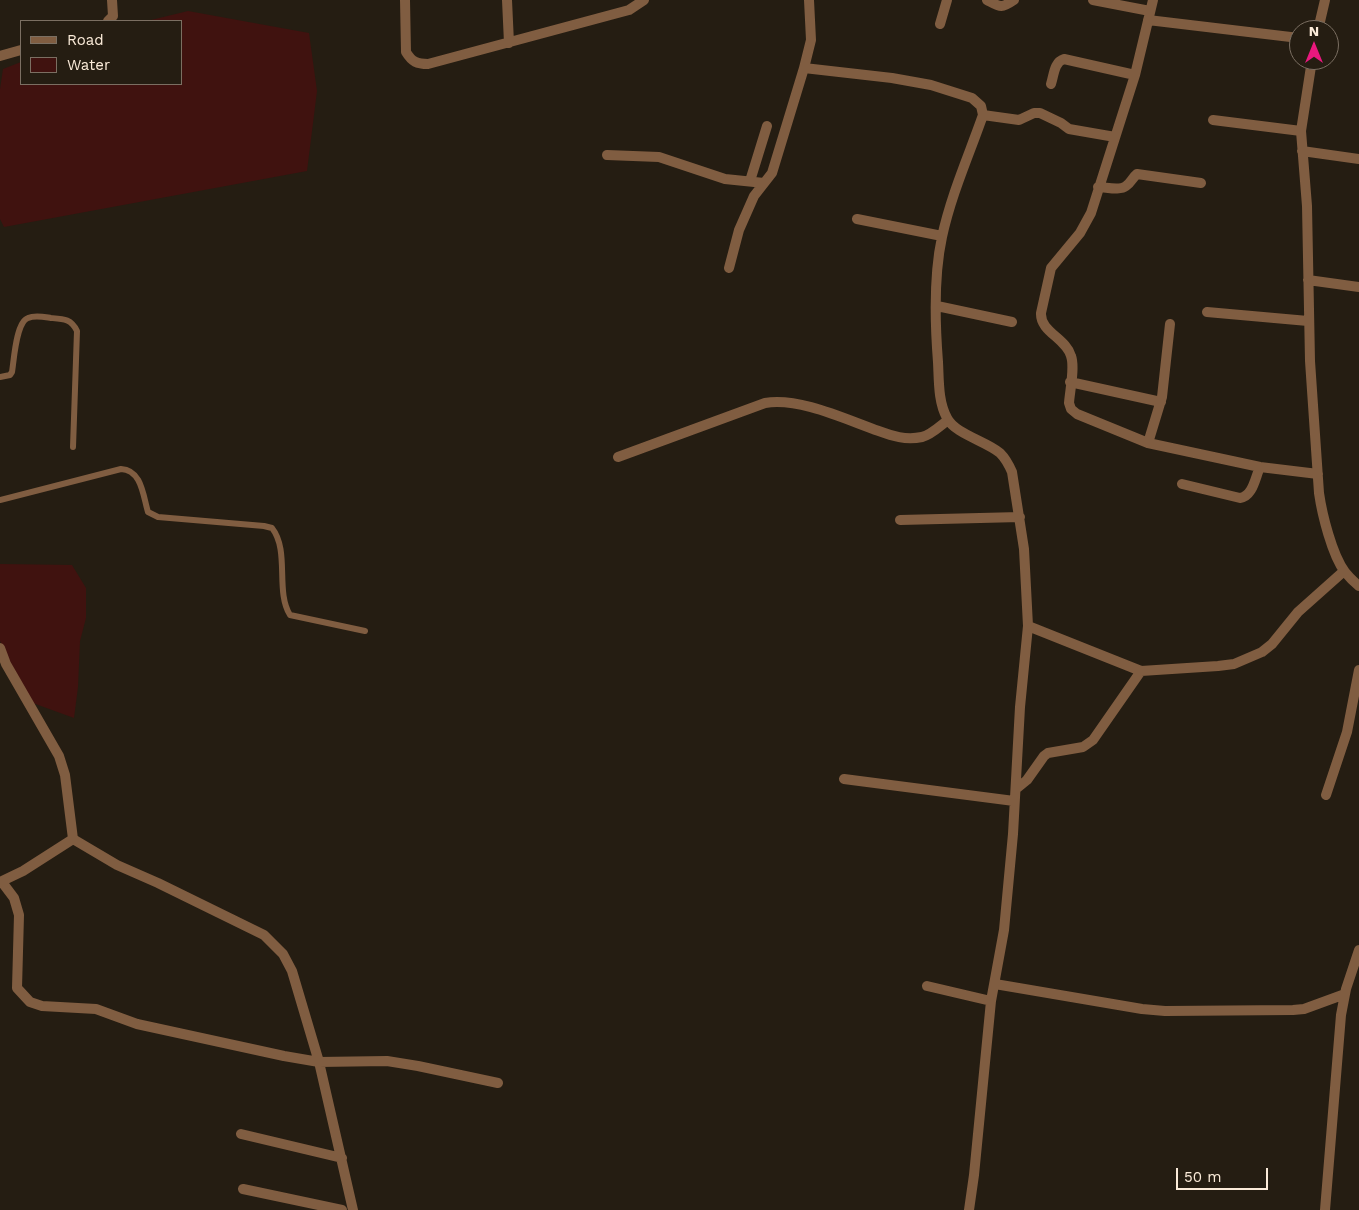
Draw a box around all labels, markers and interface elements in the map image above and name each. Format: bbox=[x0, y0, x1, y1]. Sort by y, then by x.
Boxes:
legend bbox=[20, 20, 182, 85]
north arrow bbox=[1289, 20, 1339, 70]
text: N bbox=[1309, 23, 1319, 39]
text: Road bbox=[67, 31, 104, 49]
text: Water bbox=[67, 56, 110, 74]
scale bar bbox=[1179, 1158, 1272, 1190]
text: 50 m bbox=[1184, 1168, 1221, 1186]

